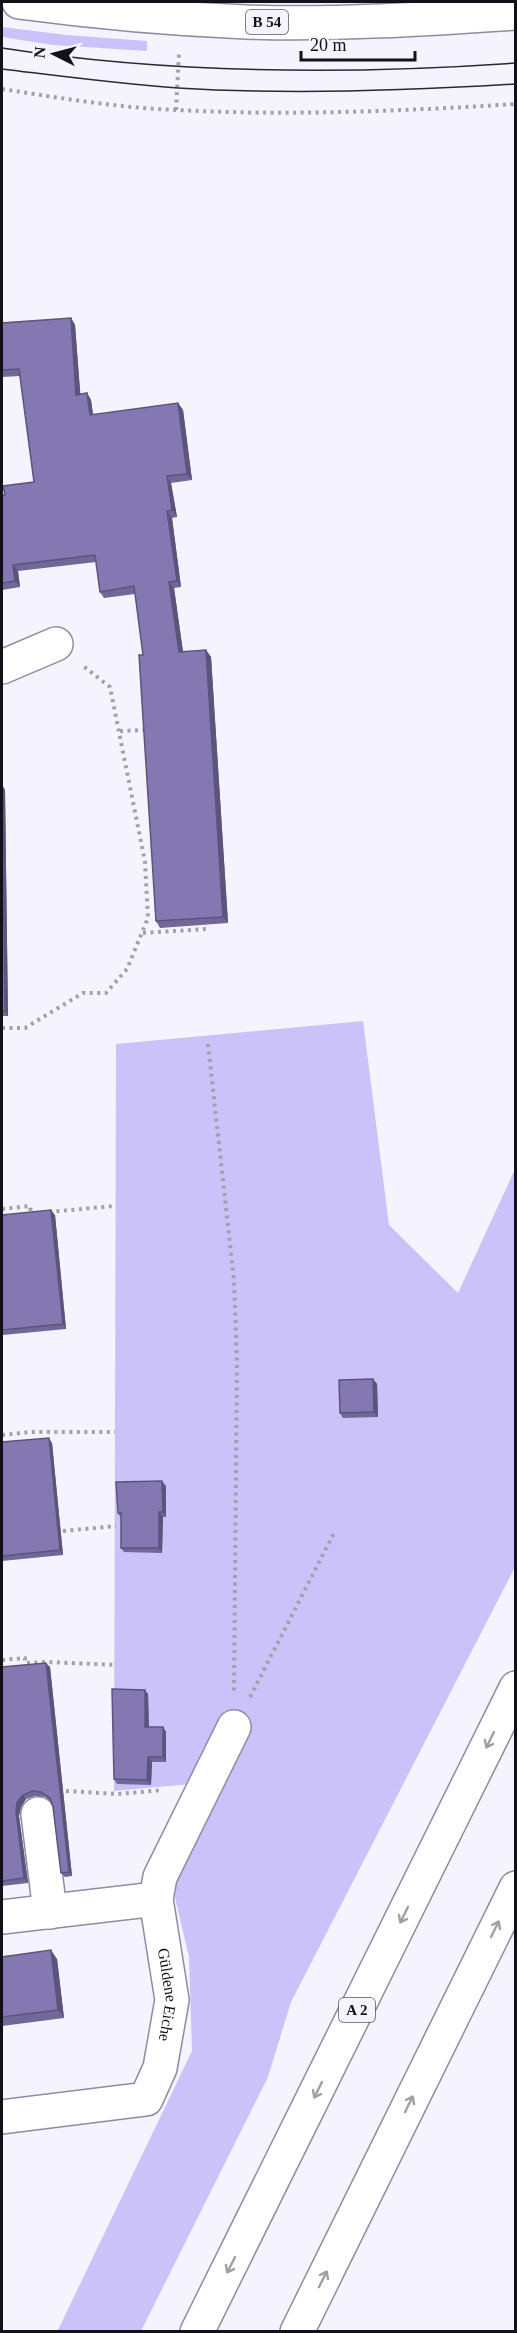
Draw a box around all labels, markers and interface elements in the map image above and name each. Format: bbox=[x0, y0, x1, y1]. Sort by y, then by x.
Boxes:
road number: B 54 bbox=[246, 10, 288, 34]
north arrow bbox=[24, 24, 84, 84]
scale bar bbox=[301, 24, 415, 62]
text: 20 m bbox=[310, 35, 347, 55]
text: N bbox=[31, 45, 49, 59]
one-way arrow bbox=[483, 1731, 495, 1749]
one-way arrow bbox=[397, 1906, 409, 1924]
one-way arrow bbox=[490, 1921, 502, 1939]
street label: Güldene Eiche bbox=[155, 1947, 181, 2043]
road number: A 2 bbox=[339, 1998, 375, 2022]
one-way arrow bbox=[311, 2081, 323, 2099]
one-way arrow bbox=[404, 2096, 416, 2114]
one-way arrow bbox=[224, 2255, 236, 2273]
one-way arrow bbox=[317, 2271, 329, 2289]

